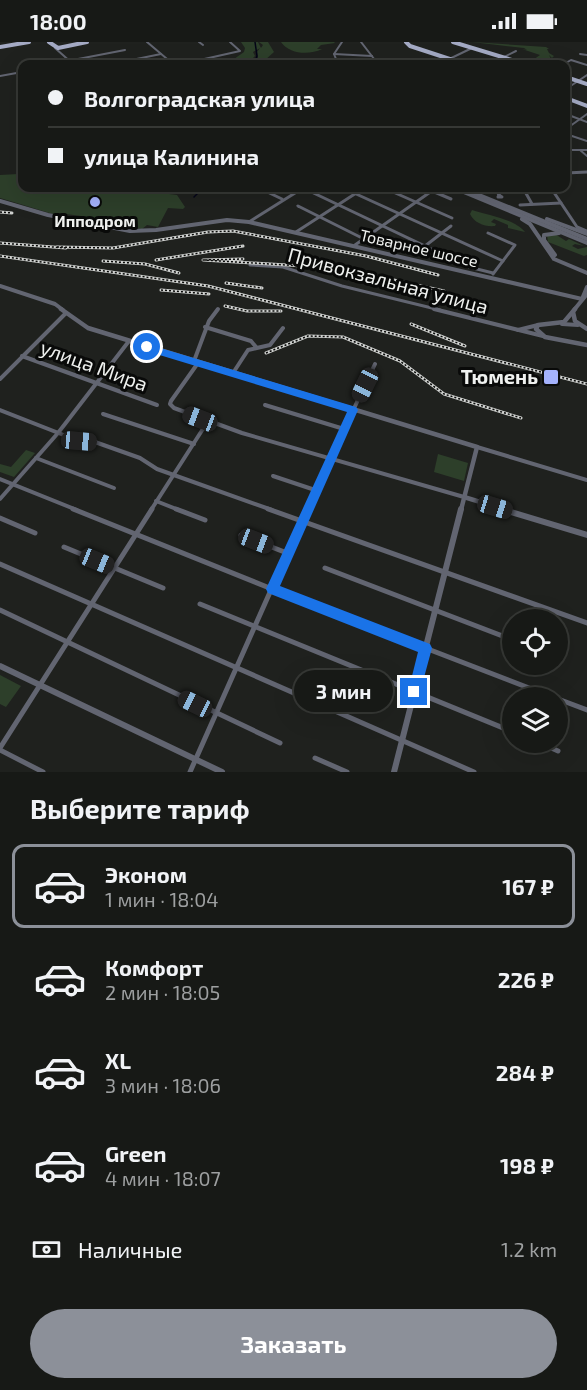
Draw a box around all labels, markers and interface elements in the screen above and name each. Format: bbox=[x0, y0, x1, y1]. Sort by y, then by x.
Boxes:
text: 18:00 bbox=[30, 8, 87, 34]
text: Волгоградская улица bbox=[84, 85, 315, 111]
text: улица Калинина bbox=[84, 143, 259, 169]
marker: Ипподром bbox=[88, 195, 102, 209]
place label: Ипподром bbox=[54, 211, 136, 230]
street label: Товарное шоссе bbox=[358, 225, 480, 270]
street label: Привокзальная улица bbox=[285, 242, 491, 319]
route start bbox=[133, 333, 160, 360]
street label: улица Мира bbox=[37, 335, 151, 396]
place label: Тюмень bbox=[461, 364, 538, 388]
car bbox=[349, 365, 381, 405]
marker: Тюмень bbox=[542, 368, 560, 386]
car bbox=[180, 404, 220, 434]
car bbox=[60, 430, 98, 452]
car bbox=[475, 493, 515, 521]
car bbox=[236, 526, 276, 556]
car bbox=[77, 546, 117, 576]
map controls bbox=[502, 609, 568, 753]
button: locate bbox=[502, 609, 568, 675]
callout: 3 мин bbox=[294, 671, 393, 713]
route end bbox=[400, 678, 427, 705]
text: 3 мин bbox=[316, 679, 371, 703]
button: layers bbox=[502, 687, 568, 753]
car bbox=[175, 688, 215, 720]
text: Выберите тариф bbox=[30, 792, 250, 824]
icon: car bbox=[33, 859, 87, 913]
text: Эконом bbox=[105, 861, 187, 887]
text: 167 ₽ bbox=[502, 873, 554, 899]
text: 1 мин · 18:04 bbox=[105, 887, 219, 911]
icon: car bbox=[33, 952, 87, 1006]
text: Комфорт bbox=[105, 954, 203, 980]
text: 226 ₽ bbox=[498, 966, 554, 992]
text: 2 мин · 18:05 bbox=[105, 980, 220, 1004]
icon: car bbox=[33, 1045, 87, 1099]
text: XL bbox=[105, 1047, 131, 1073]
text: 284 ₽ bbox=[496, 1059, 554, 1085]
text: 3 мин · 18:06 bbox=[105, 1073, 221, 1097]
icon: car bbox=[33, 1138, 87, 1192]
text: Green bbox=[105, 1140, 167, 1166]
text: 198 ₽ bbox=[500, 1152, 554, 1178]
text: 4 мин · 18:07 bbox=[105, 1166, 221, 1190]
icon: cash bbox=[30, 1233, 63, 1266]
text: Наличные bbox=[78, 1236, 182, 1262]
text: 1.2 km bbox=[501, 1237, 557, 1261]
button: Заказать bbox=[30, 1309, 557, 1378]

